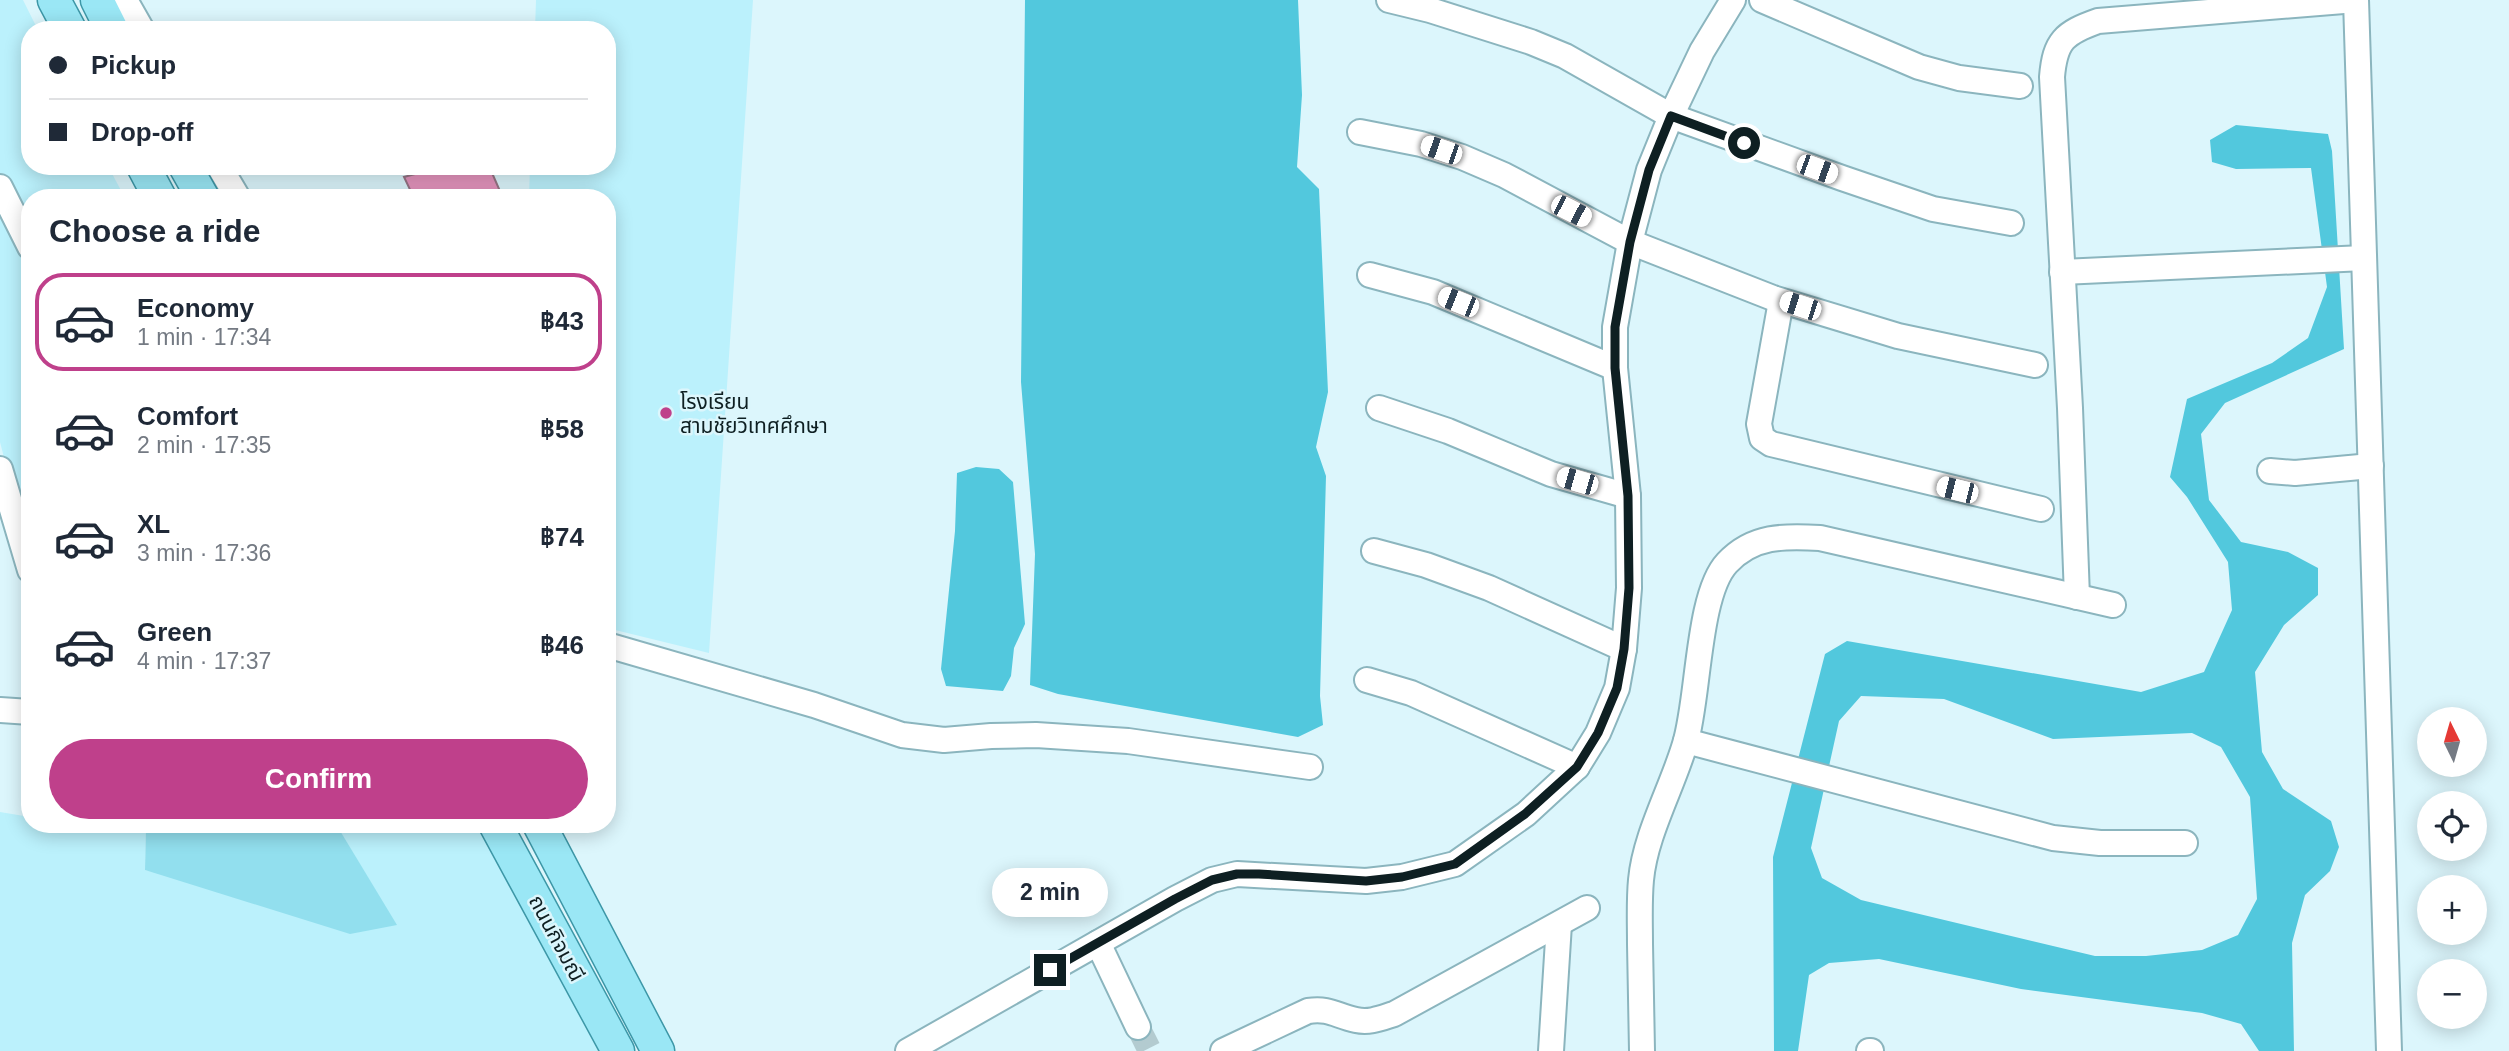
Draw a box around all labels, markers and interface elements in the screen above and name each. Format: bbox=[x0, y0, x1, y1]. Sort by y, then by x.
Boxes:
text: Pickup bbox=[91, 50, 176, 80]
text: Drop-off bbox=[91, 117, 194, 147]
route start bbox=[1728, 127, 1760, 159]
car bbox=[1418, 133, 1465, 167]
car bbox=[1794, 152, 1841, 186]
car bbox=[1548, 192, 1595, 230]
text: Choose a ride bbox=[49, 213, 261, 249]
car bbox=[1435, 284, 1482, 320]
car bbox=[1777, 290, 1824, 322]
icon: car bbox=[53, 291, 116, 354]
text: Economy bbox=[137, 293, 254, 323]
text: ฿43 bbox=[540, 306, 584, 336]
text: 1 min · 17:34 bbox=[137, 324, 271, 350]
place label: โรงเรียน สามชัยวิเทศศึกษา bbox=[680, 390, 828, 437]
icon: car bbox=[53, 399, 116, 462]
text: Comfort bbox=[137, 401, 238, 431]
marker: โรงเรียน สามชัยวิเทศศึกษา bbox=[658, 405, 674, 421]
text: ฿58 bbox=[540, 414, 584, 444]
text: 2 min · 17:35 bbox=[137, 432, 271, 458]
car bbox=[1554, 465, 1601, 497]
car bbox=[1935, 475, 1980, 505]
icon: car bbox=[53, 507, 116, 570]
text: XL bbox=[137, 509, 170, 539]
text: ฿74 bbox=[540, 522, 584, 552]
text: 3 min · 17:36 bbox=[137, 540, 271, 566]
icon: car bbox=[53, 615, 116, 678]
text: Green bbox=[137, 617, 212, 647]
text: ฿46 bbox=[540, 630, 584, 660]
text: 4 min · 17:37 bbox=[137, 648, 271, 674]
north arrow bbox=[2417, 707, 2487, 777]
map controls bbox=[2417, 707, 2487, 1029]
button: Confirm bbox=[49, 739, 588, 819]
button: locate bbox=[2417, 791, 2487, 861]
callout: 2 min bbox=[992, 869, 1108, 918]
button: + bbox=[2417, 875, 2487, 945]
text: 2 min bbox=[1020, 879, 1080, 905]
street label: ถนนกิจมณี bbox=[525, 891, 589, 985]
route end bbox=[1034, 954, 1066, 986]
button: − bbox=[2417, 959, 2487, 1029]

